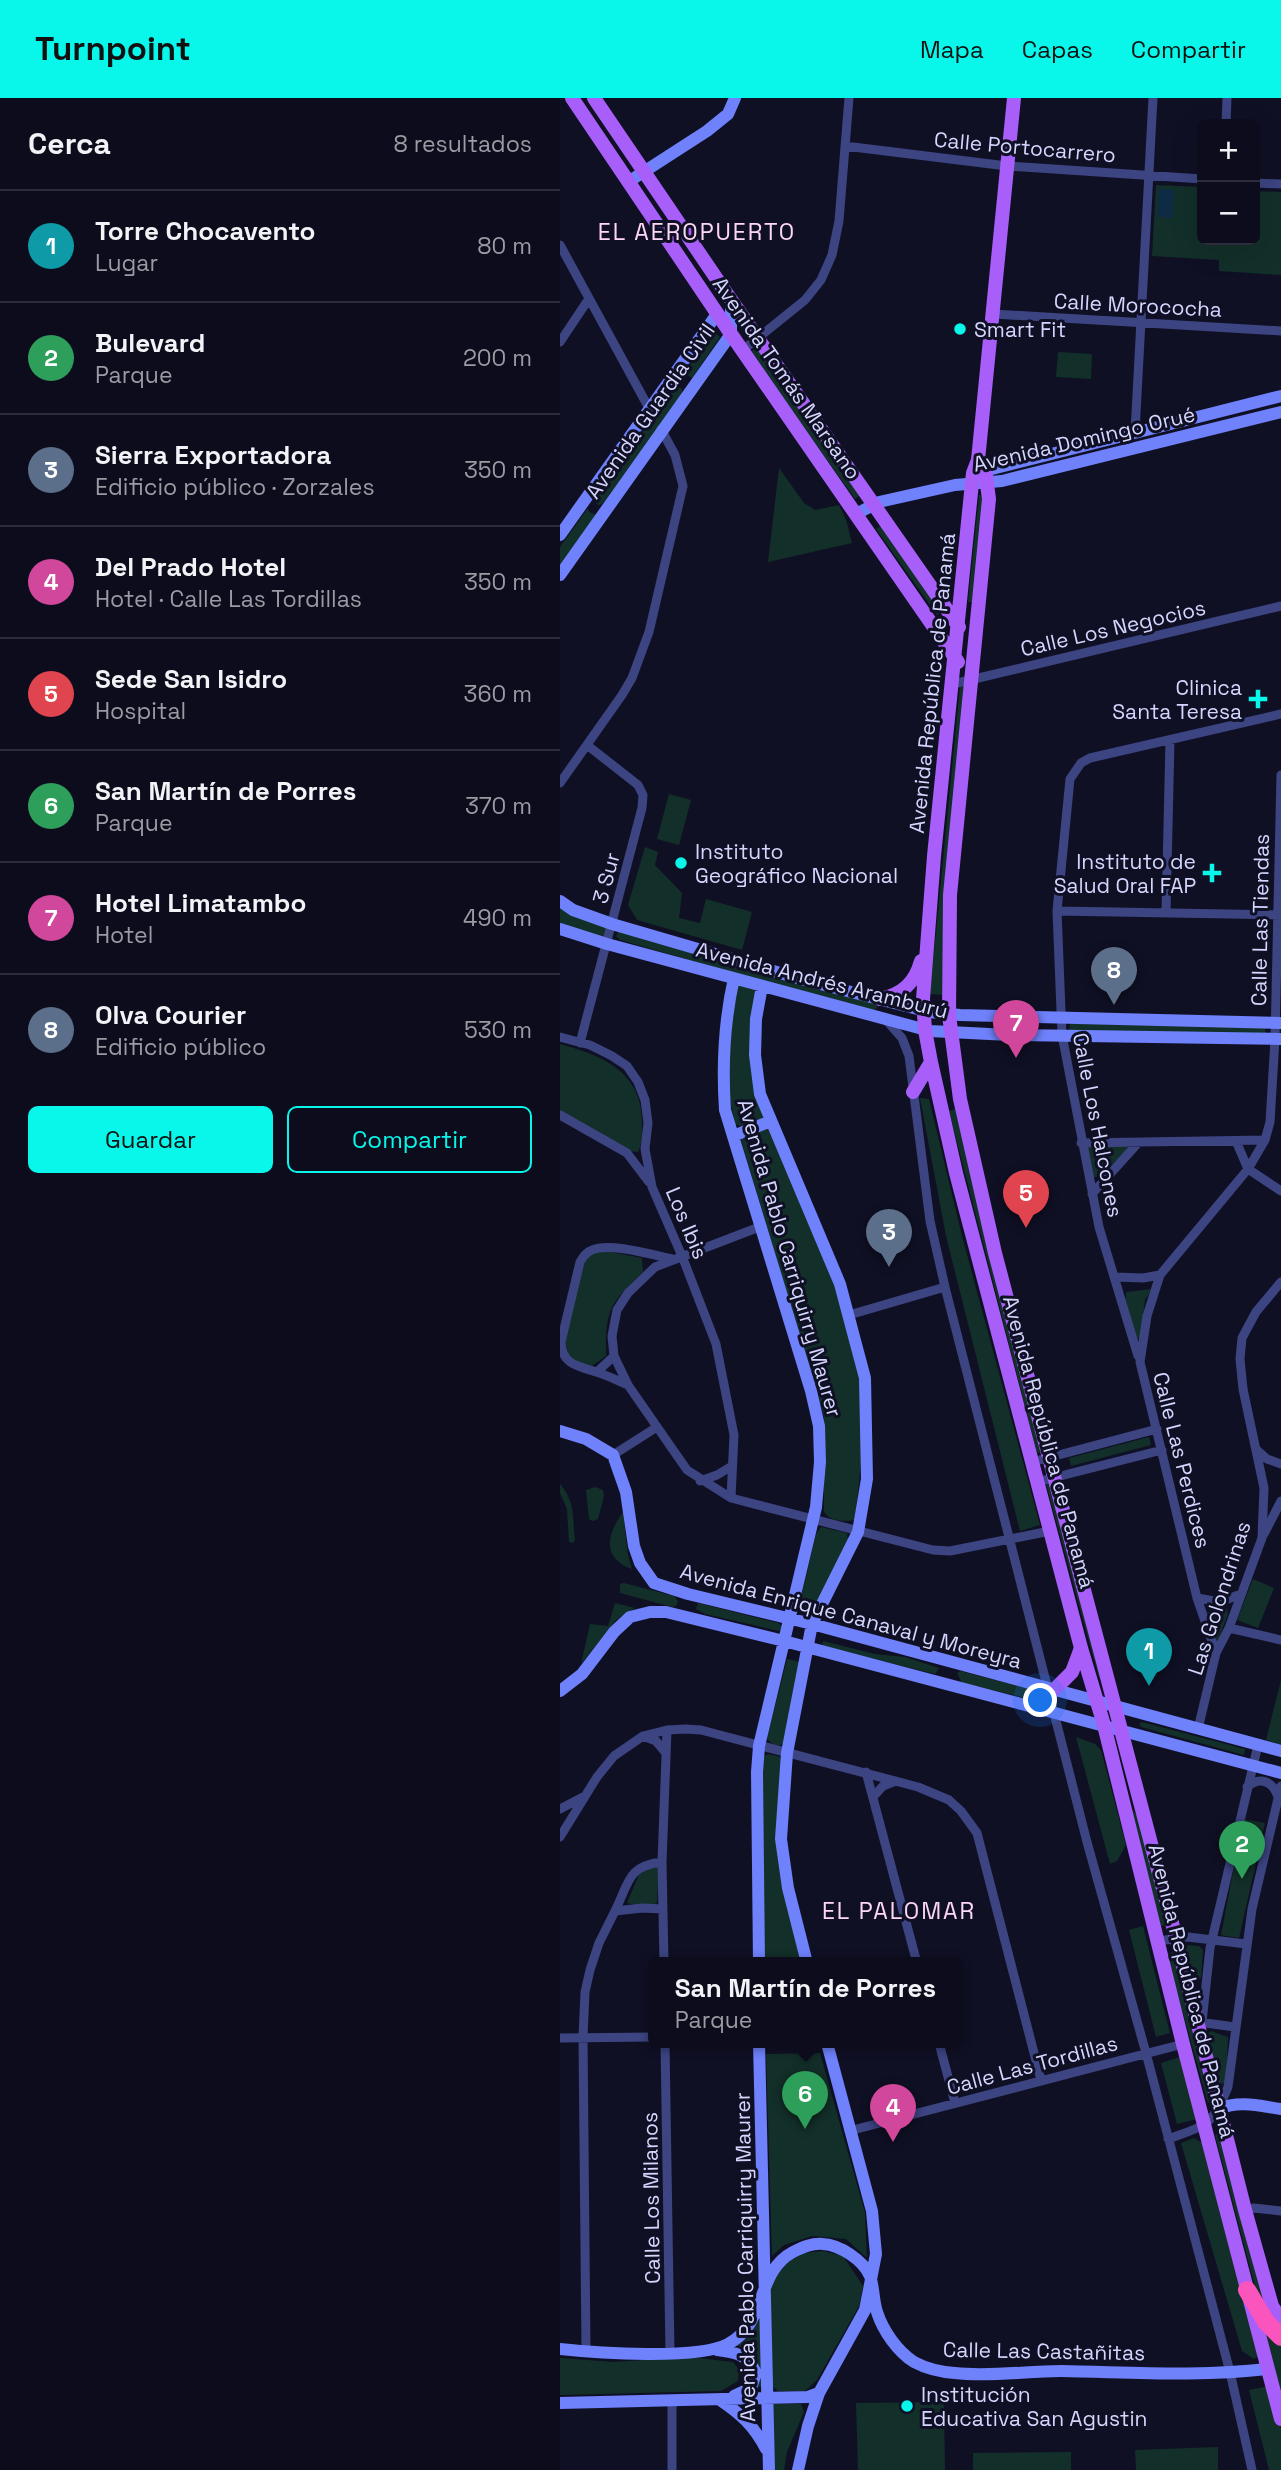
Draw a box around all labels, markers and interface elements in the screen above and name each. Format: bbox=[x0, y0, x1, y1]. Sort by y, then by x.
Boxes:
text: Turnpoint bbox=[35, 28, 191, 70]
text: Mapa bbox=[920, 34, 984, 65]
text: Capas bbox=[1022, 34, 1093, 65]
text: Compartir bbox=[1131, 34, 1246, 65]
map controls bbox=[1197, 119, 1260, 245]
button: + bbox=[1197, 119, 1260, 182]
text: Cerca bbox=[28, 124, 111, 163]
street label: Calle Portocarrero bbox=[933, 126, 1117, 168]
text: 8 resultados bbox=[393, 129, 532, 159]
button: − bbox=[1197, 182, 1260, 245]
text: Torre Chocavento bbox=[95, 214, 316, 248]
district label: EL AEROPUERTO bbox=[598, 217, 796, 247]
text: 1 bbox=[46, 231, 56, 261]
text: 80 m bbox=[477, 231, 532, 261]
text: Lugar bbox=[95, 248, 158, 278]
street label: Avenida Tomás Marsano bbox=[707, 271, 867, 485]
street label: Calle Morococha bbox=[1053, 287, 1223, 323]
place label: Smart Fit bbox=[974, 316, 1066, 343]
street label: Avenida Guardia Civil bbox=[579, 318, 721, 504]
marker: Smart Fit bbox=[952, 321, 968, 337]
text: Bulevard bbox=[95, 326, 205, 360]
text: 2 bbox=[44, 343, 58, 373]
text: 200 m bbox=[463, 343, 532, 373]
text: Parque bbox=[95, 360, 173, 390]
street label: Avenida Domingo Orué bbox=[970, 400, 1198, 478]
text: Sierra Exportadora bbox=[95, 438, 331, 472]
text: 3 bbox=[44, 455, 58, 485]
text: 350 m bbox=[464, 455, 532, 485]
text: Edificio público · Zorzales bbox=[95, 472, 375, 502]
street label: Avenida República de Panamá bbox=[903, 531, 961, 835]
text: Del Prado Hotel bbox=[95, 550, 286, 584]
text: 4 bbox=[44, 567, 58, 597]
text: 350 m bbox=[464, 567, 532, 597]
text: Hotel · Calle Las Tordillas bbox=[95, 584, 362, 614]
street label: Calle Los Negocios bbox=[1018, 594, 1208, 662]
text: Sede San Isidro bbox=[95, 662, 287, 696]
place label: Clinica Santa Teresa bbox=[1112, 674, 1242, 725]
text: 5 bbox=[44, 679, 58, 709]
text: 360 m bbox=[464, 679, 532, 709]
marker: Clinica Santa Teresa bbox=[1248, 689, 1268, 709]
text: Hospital bbox=[95, 696, 186, 726]
text: San Martín de Porres bbox=[95, 774, 356, 808]
text: 6 bbox=[44, 791, 58, 821]
text: 370 m bbox=[465, 791, 532, 821]
text: Parque bbox=[95, 808, 173, 838]
street label: Calle Las Tiendas bbox=[1245, 834, 1275, 1006]
place label: Instituto Geográfico Nacional bbox=[695, 838, 898, 889]
place label: Instituto de Salud Oral FAP bbox=[1054, 848, 1196, 899]
street label: 3 Sur bbox=[586, 849, 626, 906]
marker: Instituto Geográfico Nacional bbox=[673, 855, 689, 871]
marker: Instituto de Salud Oral FAP bbox=[1202, 863, 1222, 883]
text: Hotel Limatambo bbox=[95, 886, 306, 920]
text: 7 bbox=[45, 903, 57, 933]
text: 490 m bbox=[463, 903, 532, 933]
text: Hotel bbox=[95, 920, 153, 950]
street label: Avenida Andrés Aramburú bbox=[693, 936, 951, 1024]
pin: 8 bbox=[1091, 947, 1137, 1005]
text: Olva Courier bbox=[95, 998, 246, 1032]
pin: 7 bbox=[993, 1000, 1039, 1058]
text: 8 bbox=[44, 1015, 58, 1045]
text: 530 m bbox=[464, 1015, 532, 1045]
street label: Calle Los Halcones bbox=[1067, 1030, 1129, 1220]
text: Edificio público bbox=[95, 1032, 266, 1062]
street label: Avenida Pablo Carriquirry Maurer bbox=[732, 1096, 848, 1420]
button: Guardar bbox=[28, 1106, 273, 1173]
button: Compartir bbox=[287, 1106, 532, 1173]
pin: 5 bbox=[1003, 1170, 1049, 1228]
street label: Los Ibis bbox=[660, 1183, 714, 1263]
pin: 3 bbox=[866, 1209, 912, 1267]
street label: Avenida República de Panamá bbox=[997, 1293, 1101, 1591]
street label: Calle Las Perdices bbox=[1147, 1369, 1217, 1551]
street label: Las Golondrinas bbox=[1181, 1518, 1257, 1678]
street label: Avenida Enrique Canaval y Moreyra bbox=[677, 1557, 1025, 1675]
pin: 1 bbox=[1126, 1628, 1172, 1686]
your location bbox=[1023, 1683, 1057, 1717]
pin: 2 bbox=[1219, 1821, 1265, 1879]
street label: Avenida República de Panamá bbox=[1142, 1841, 1242, 2141]
district label: EL PALOMAR bbox=[822, 1896, 976, 1926]
popup bbox=[648, 1957, 963, 2048]
text: San Martín de Porres bbox=[675, 1971, 936, 2005]
text: Parque bbox=[675, 2005, 752, 2035]
street label: Calle Las Tordillas bbox=[944, 2029, 1120, 2101]
pin: 6 bbox=[782, 2071, 828, 2129]
pin: 4 bbox=[870, 2084, 916, 2142]
street label: Avenida Pablo Carriquirry Maurer bbox=[729, 2092, 761, 2422]
street label: Calle Los Milanos bbox=[636, 2112, 666, 2284]
street label: Calle Las Castañitas bbox=[943, 2336, 1145, 2366]
place label: Institución Educativa San Agustin bbox=[921, 2381, 1147, 2432]
marker: Institución Educativa San Agustin bbox=[899, 2398, 915, 2414]

